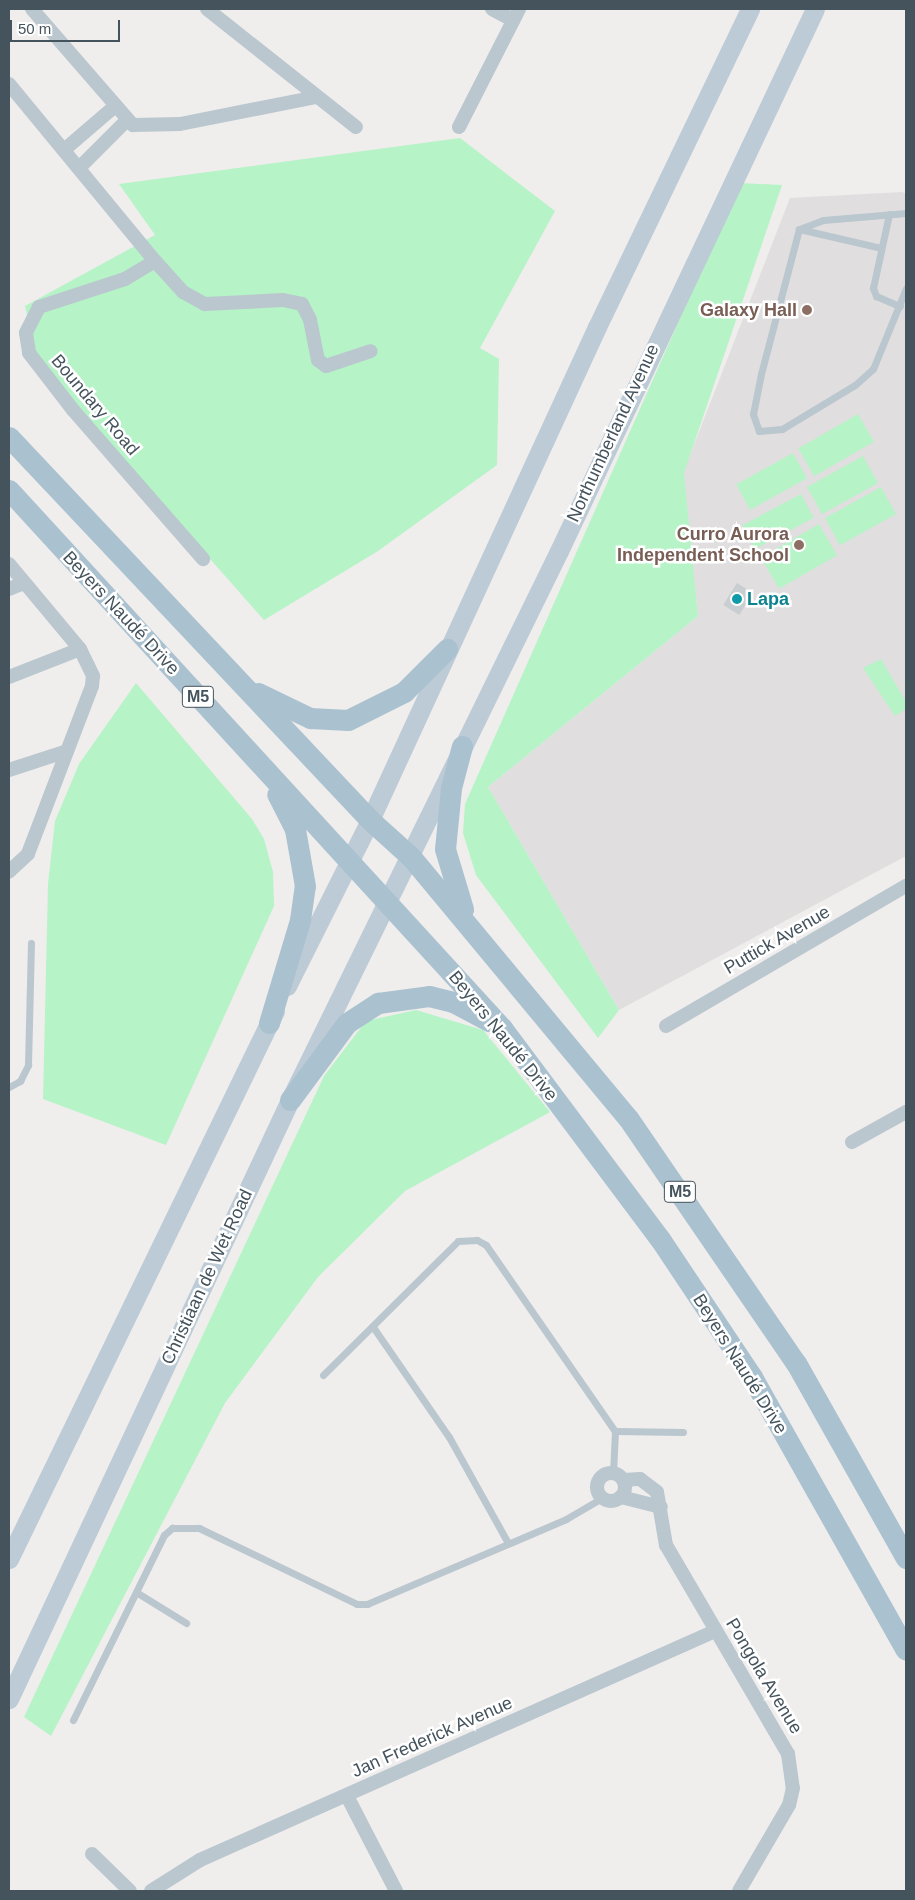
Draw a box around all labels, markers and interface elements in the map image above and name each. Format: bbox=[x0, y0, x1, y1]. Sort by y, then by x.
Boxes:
scale bar bbox=[12, 10, 122, 42]
text: 50 m bbox=[18, 20, 51, 37]
place label: Galaxy Hall bbox=[700, 299, 797, 321]
marker: Galaxy Hall bbox=[801, 304, 813, 316]
street label: Northumberland Avenue bbox=[562, 340, 664, 526]
street label: Boundary Road bbox=[47, 350, 143, 460]
place label: Curro Aurora Independent School bbox=[617, 524, 789, 566]
marker: Curro Aurora Independent School bbox=[793, 539, 805, 551]
street label: Beyers Naudé Drive bbox=[58, 547, 184, 679]
place label: Lapa bbox=[747, 588, 789, 610]
marker: Lapa bbox=[731, 593, 743, 605]
road number: M5 bbox=[182, 684, 214, 710]
street label: Puttick Avenue bbox=[720, 901, 834, 979]
street label: Beyers Naudé Drive bbox=[444, 967, 562, 1105]
road number: M5 bbox=[664, 1178, 696, 1206]
street label: Christiaan de Wet Road bbox=[157, 1186, 257, 1368]
street label: Beyers Naudé Drive bbox=[688, 1290, 792, 1438]
street label: Pongola Avenue bbox=[721, 1614, 807, 1738]
street label: Jan Frederick Avenue bbox=[348, 1692, 516, 1782]

